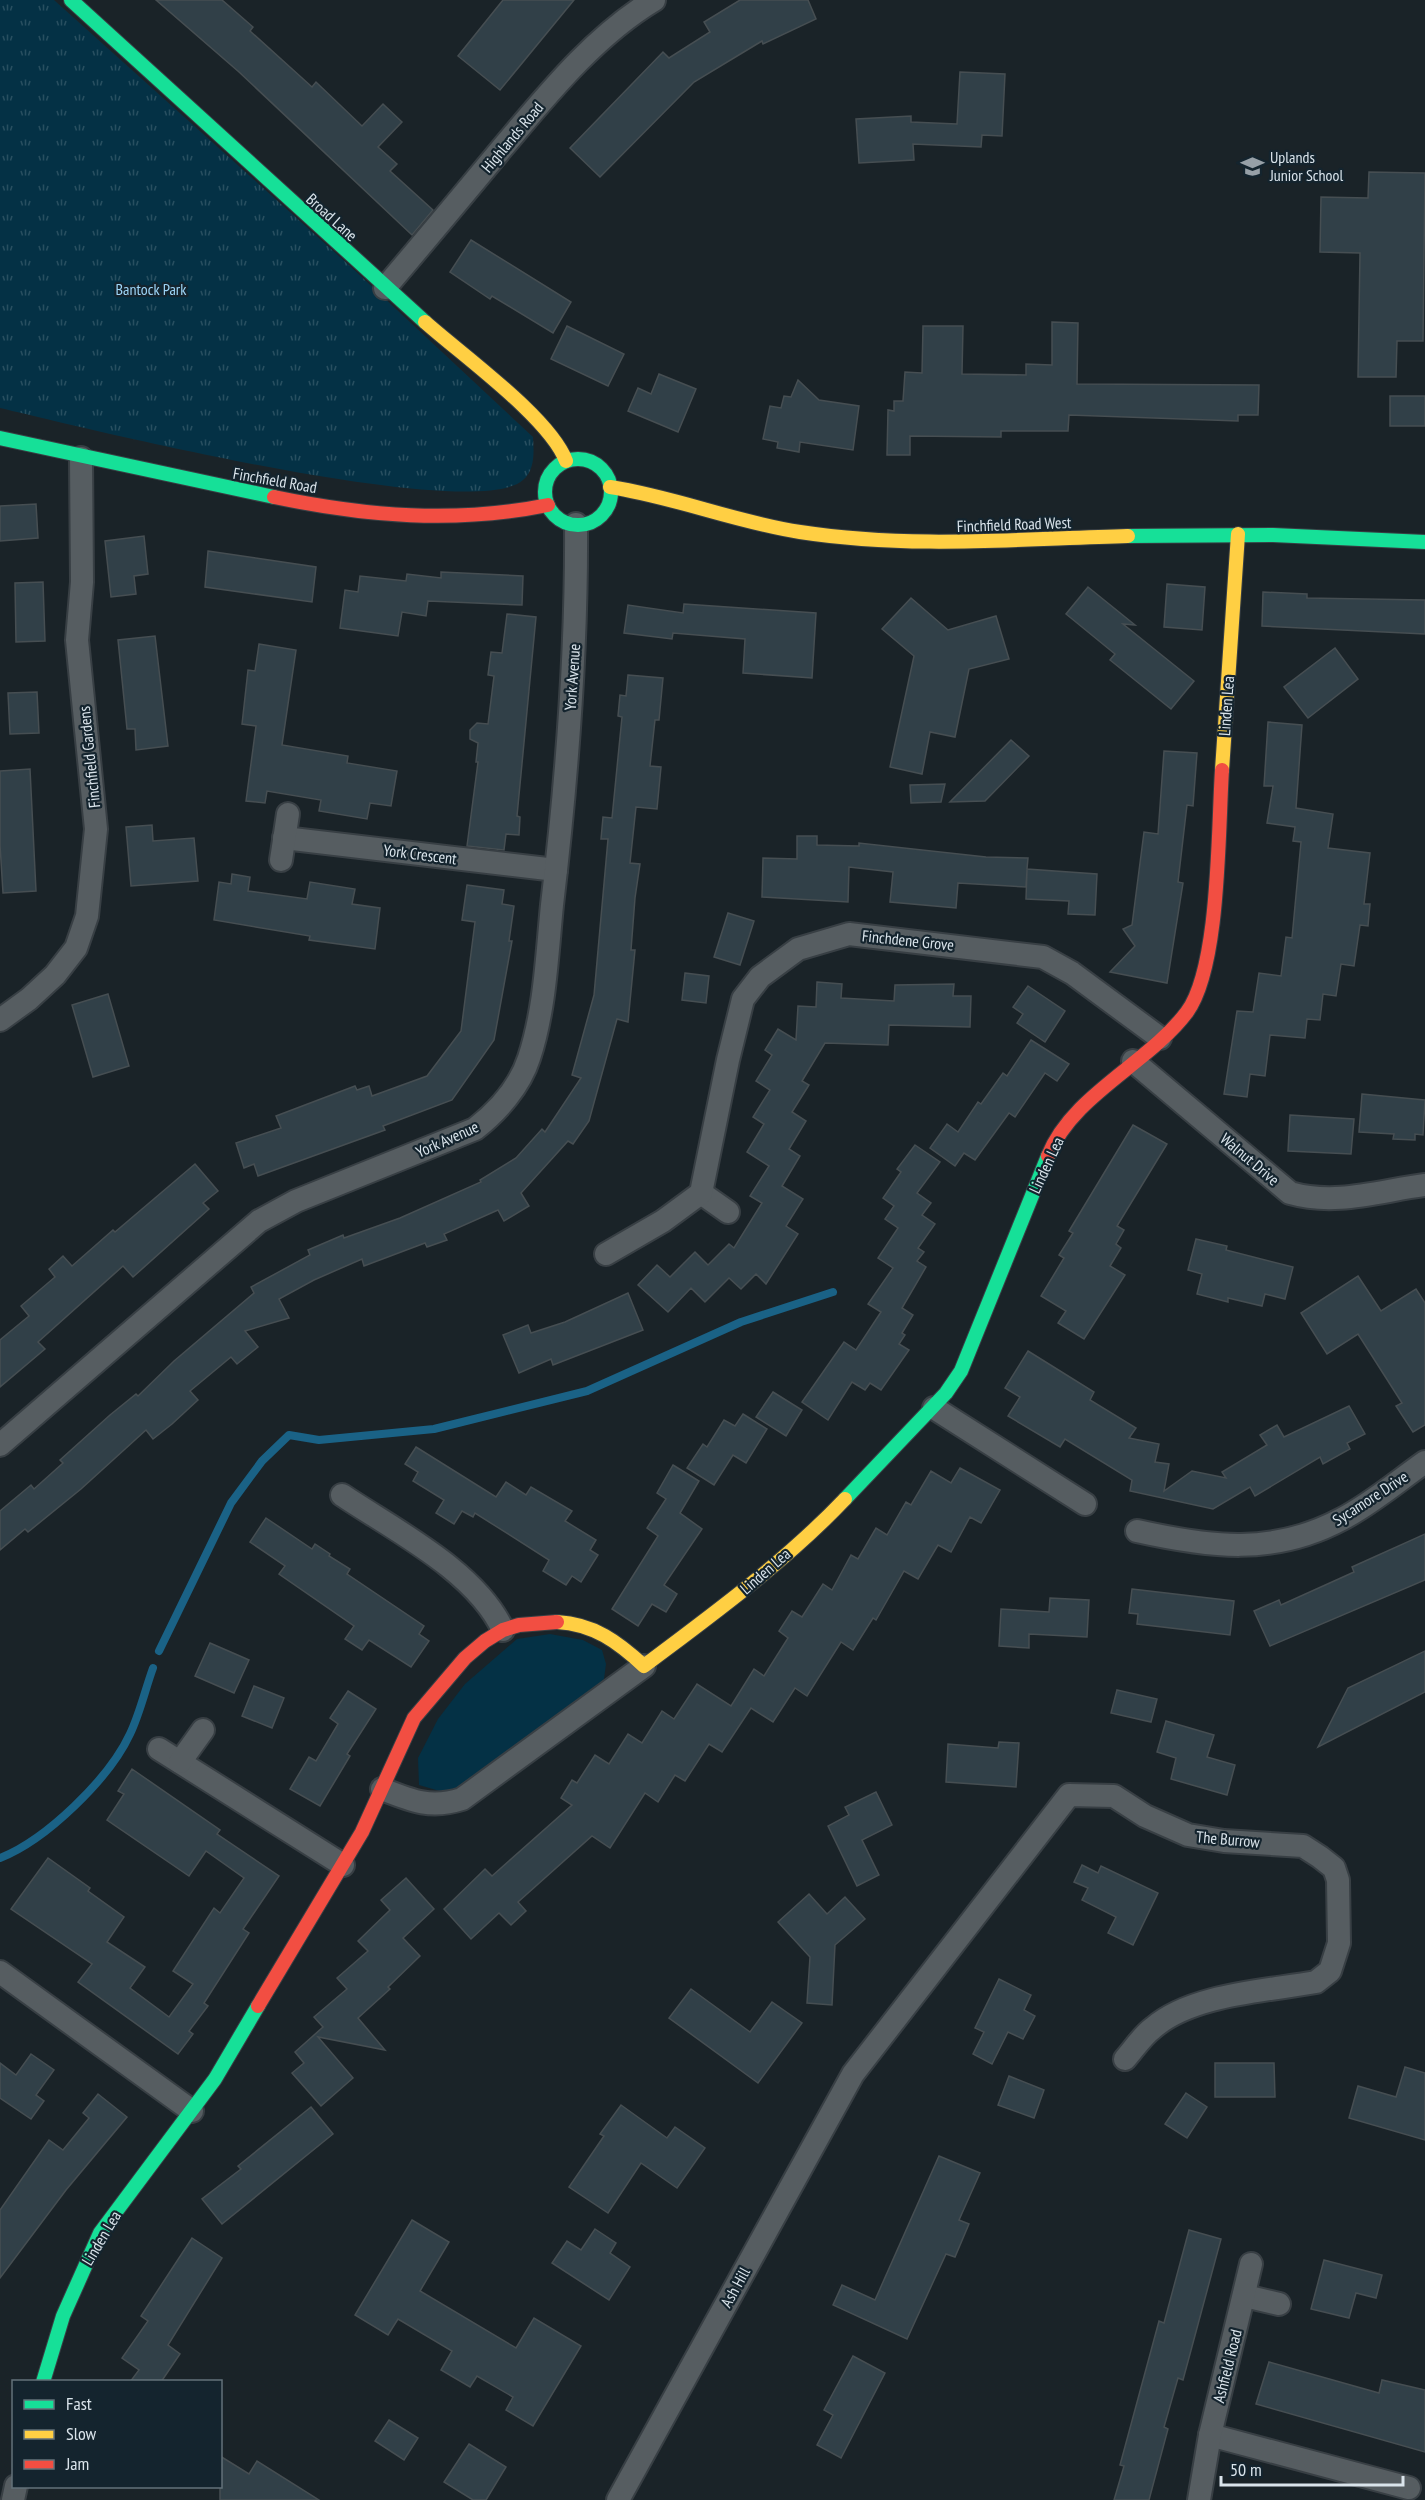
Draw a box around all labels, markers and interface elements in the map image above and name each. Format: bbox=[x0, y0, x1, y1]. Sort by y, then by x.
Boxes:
street label: Highlands Road bbox=[477, 98, 547, 176]
place label: Uplands Junior School bbox=[1269, 147, 1343, 185]
school or university icon: Uplands Junior School bbox=[1239, 153, 1265, 179]
street label: Broad Lane bbox=[302, 189, 362, 245]
park label: Bantock Park bbox=[116, 279, 187, 299]
street label: Finchfield Road bbox=[232, 463, 319, 497]
street label: Finchfield Road West bbox=[956, 512, 1072, 536]
street label: York Avenue bbox=[560, 643, 584, 711]
street label: Linden Lea bbox=[1214, 675, 1238, 737]
street label: Finchfield Gardens bbox=[74, 705, 104, 809]
street label: York Crescent bbox=[382, 840, 458, 868]
street label: Finchdene Grove bbox=[861, 925, 955, 955]
street label: York Avenue bbox=[412, 1116, 482, 1162]
street label: Walnut Drive bbox=[1216, 1128, 1284, 1190]
street label: Linden Lea bbox=[1024, 1134, 1068, 1196]
street label: Sycamore Drive bbox=[1329, 1466, 1411, 1530]
street label: Linden Lea bbox=[736, 1544, 794, 1598]
street label: The Burrow bbox=[1195, 1826, 1261, 1852]
street label: Linden Lea bbox=[77, 2207, 125, 2269]
street label: Ash Hill bbox=[716, 2263, 754, 2311]
street label: Ashfield Road bbox=[1208, 2327, 1246, 2405]
legend bbox=[12, 2380, 222, 2488]
text: Fast bbox=[66, 2392, 92, 2415]
text: Slow bbox=[66, 2422, 97, 2445]
scale bar bbox=[1221, 2449, 1402, 2487]
text: Jam bbox=[65, 2452, 89, 2475]
text: 50 m bbox=[1230, 2458, 1262, 2481]

